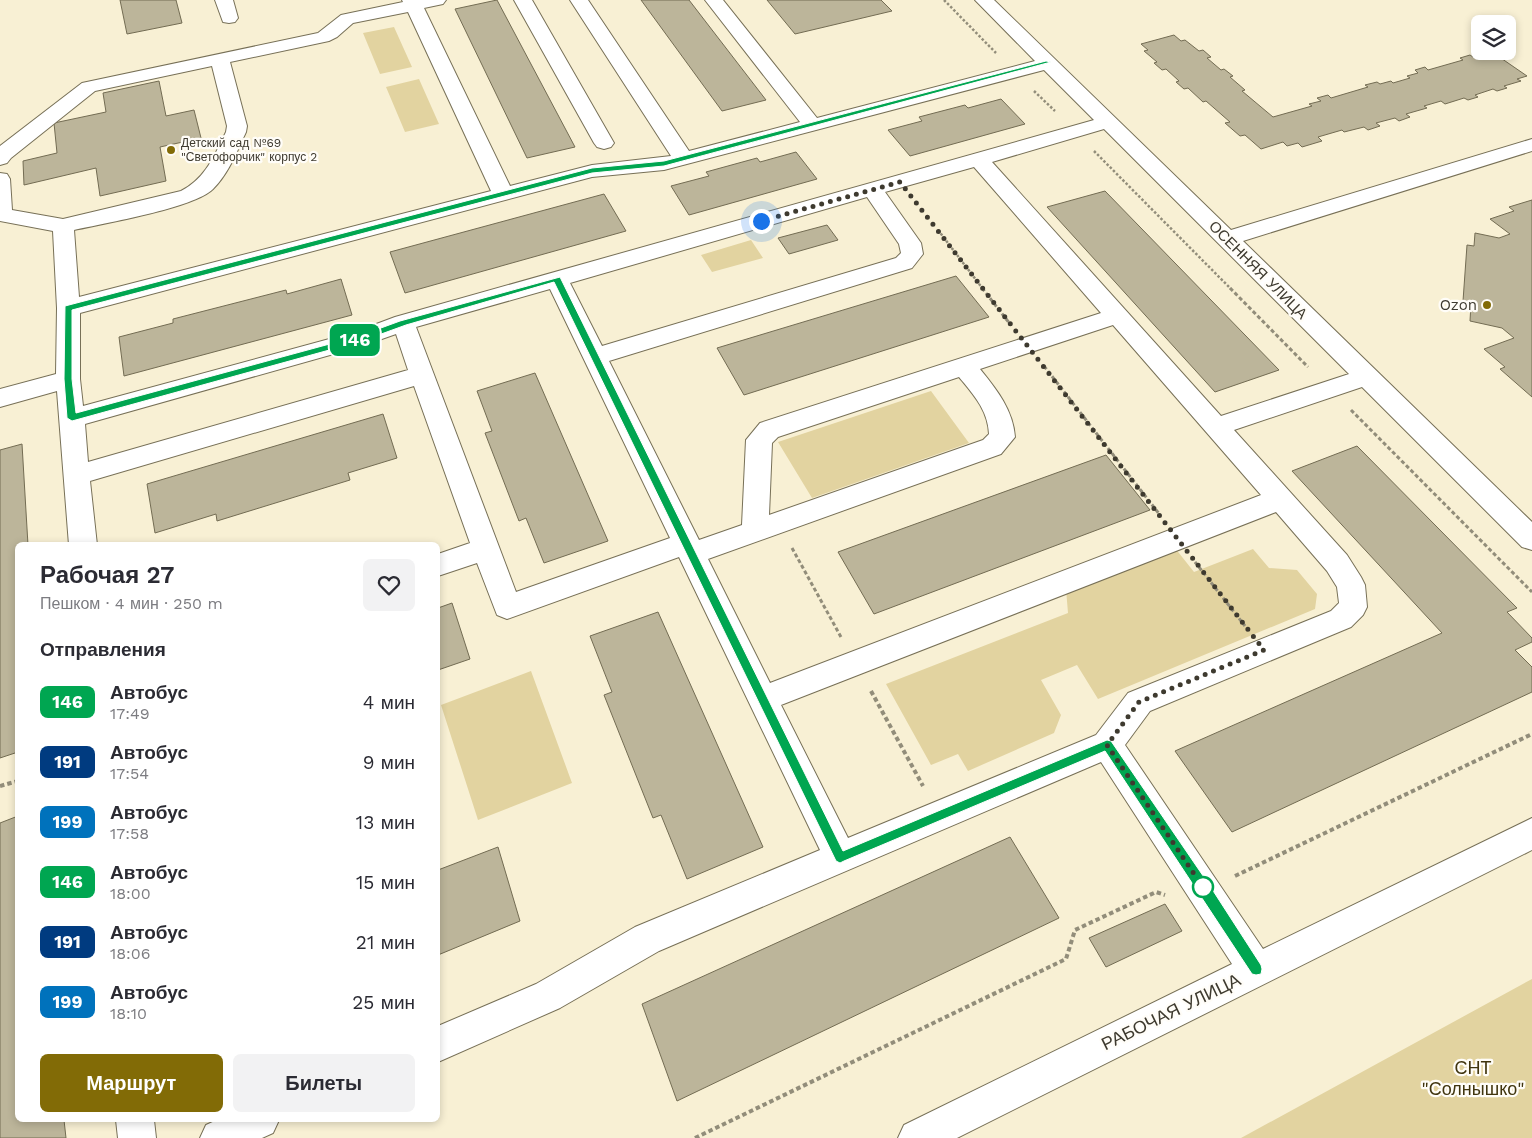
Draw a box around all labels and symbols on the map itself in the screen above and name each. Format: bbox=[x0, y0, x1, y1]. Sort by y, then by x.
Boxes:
place label: Детский сад №69 "Светофорчик" корпус 2 bbox=[181, 136, 317, 164]
marker: Детский сад №69 "Светофорчик" корпус 2 bbox=[165, 144, 177, 156]
your location bbox=[749, 209, 774, 234]
street label: ОСЕННЯЯ УЛИЦА bbox=[1205, 217, 1311, 323]
place label: Ozon bbox=[1440, 296, 1477, 314]
marker: Ozon bbox=[1481, 299, 1493, 311]
line badge: 146 bbox=[326, 324, 384, 356]
unlabelled marker bbox=[1192, 876, 1214, 898]
street label: РАБОЧАЯ УЛИЦА bbox=[1098, 969, 1244, 1054]
park label: СНТ "Солнышко" bbox=[1421, 1057, 1525, 1099]

